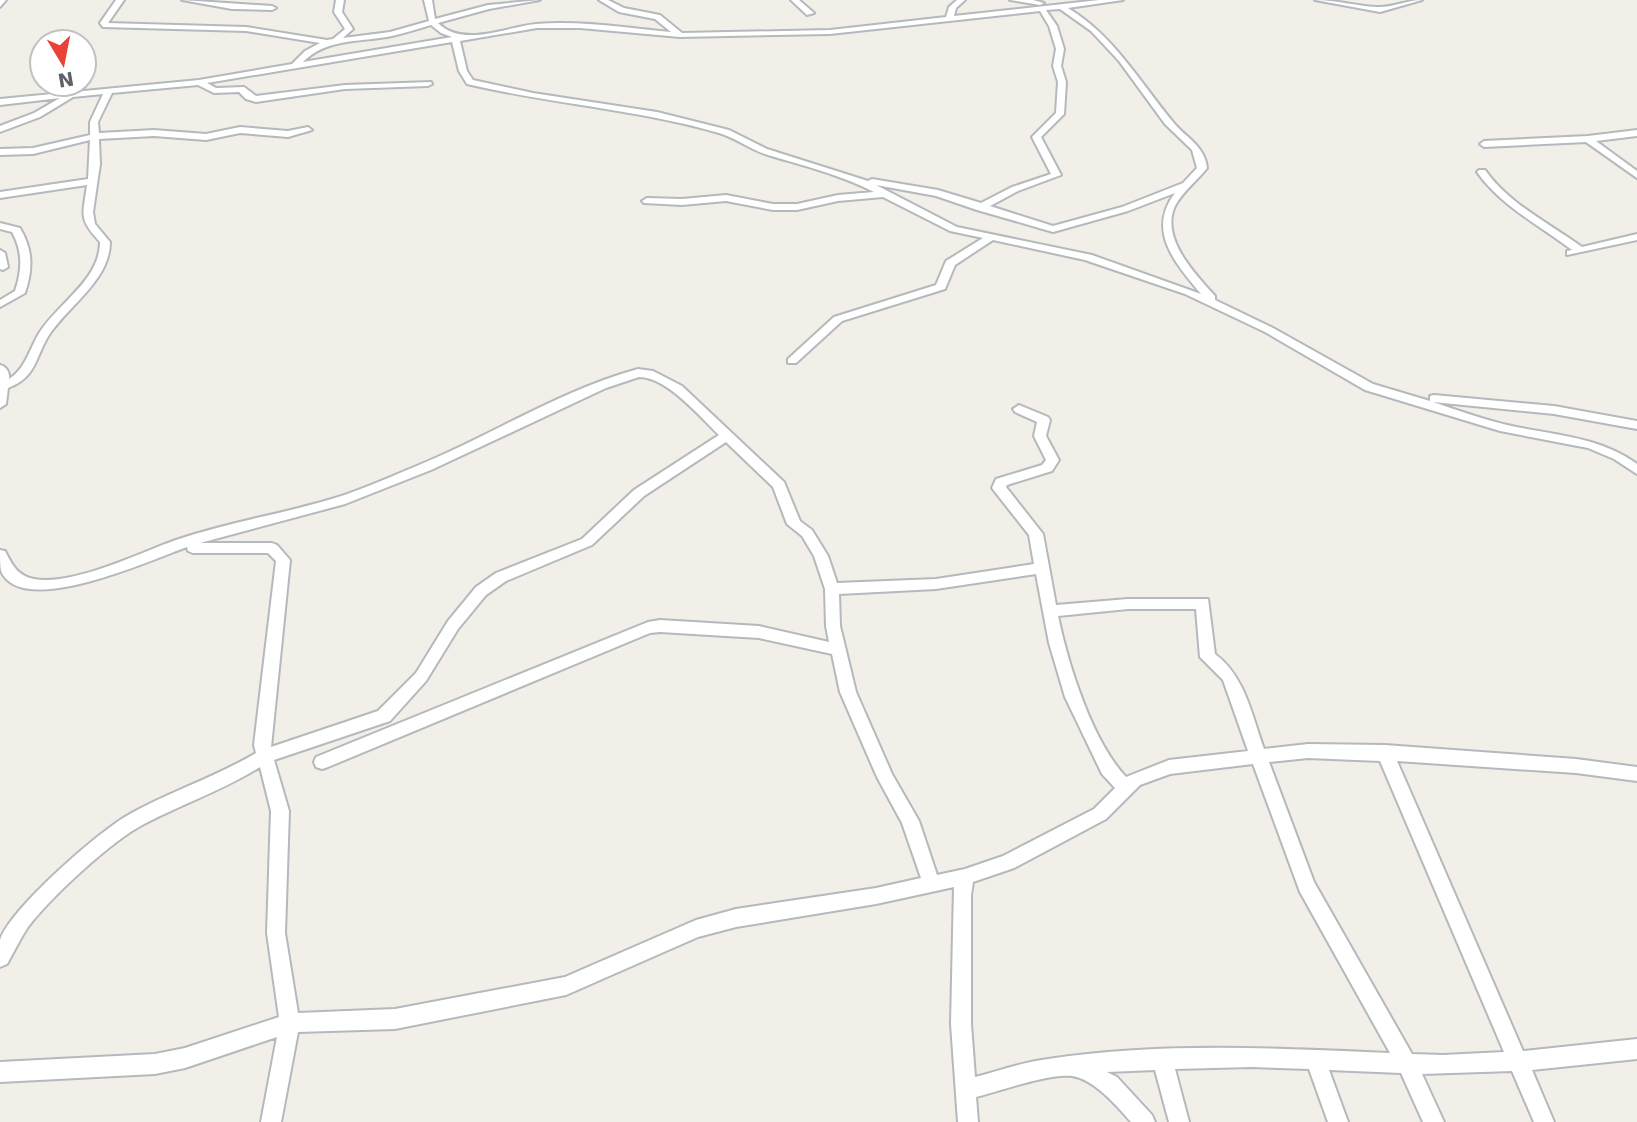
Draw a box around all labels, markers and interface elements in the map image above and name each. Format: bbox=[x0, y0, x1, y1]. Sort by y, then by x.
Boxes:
north arrow bbox=[28, 28, 98, 98]
text: N bbox=[56, 68, 76, 92]

